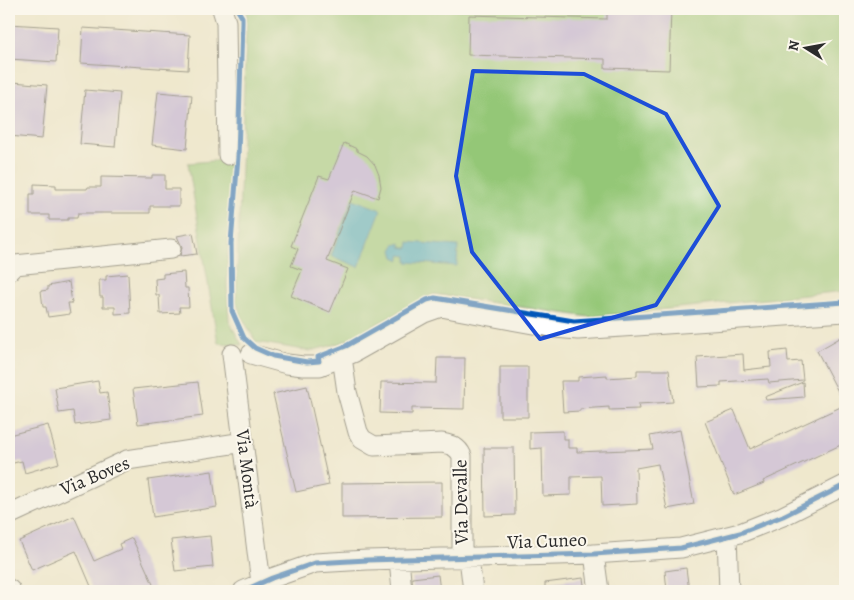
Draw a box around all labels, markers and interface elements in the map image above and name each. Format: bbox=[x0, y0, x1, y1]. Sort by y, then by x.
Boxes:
north arrow bbox=[782, 22, 832, 72]
text: N bbox=[783, 39, 804, 52]
street label: Via Montà bbox=[229, 427, 265, 510]
street label: Via Boves bbox=[55, 450, 134, 503]
street label: Via Devalle bbox=[447, 459, 475, 546]
street label: Via Cuneo bbox=[506, 527, 587, 555]

